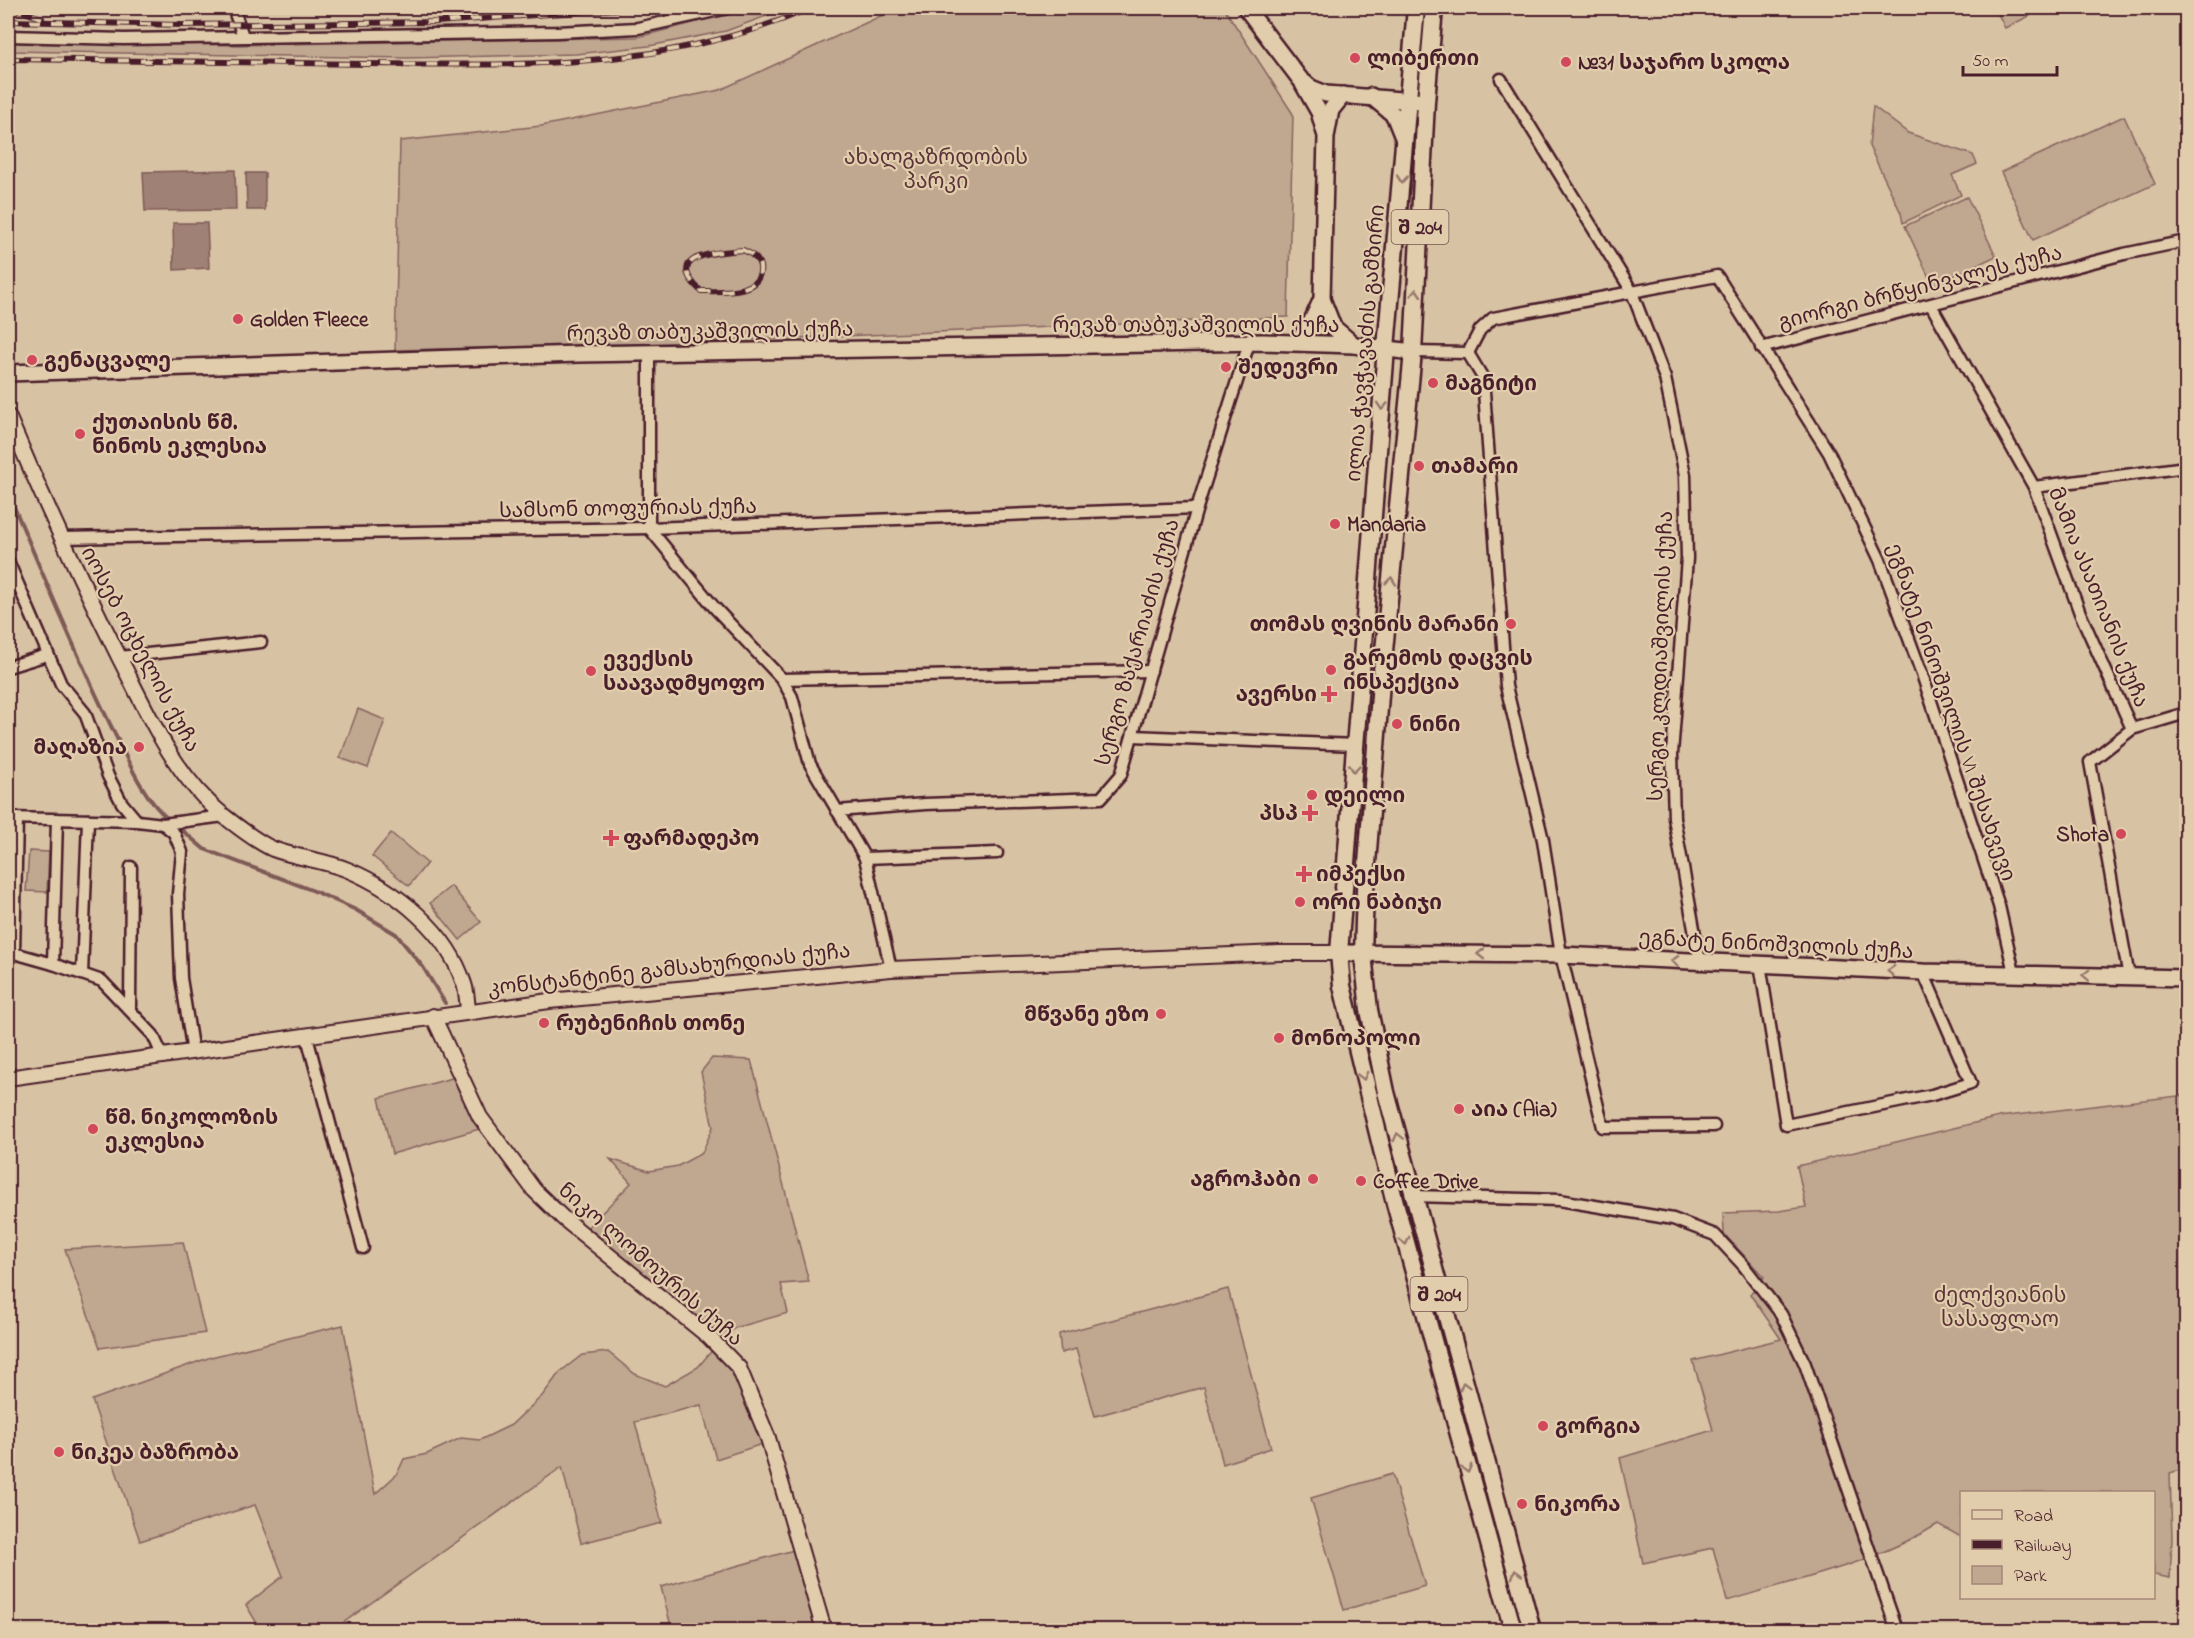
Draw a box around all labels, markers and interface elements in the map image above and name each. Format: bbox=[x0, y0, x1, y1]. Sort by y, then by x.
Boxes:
scale bar bbox=[1963, 39, 2058, 77]
place label: ლიბერთი bbox=[1367, 45, 1479, 75]
place label: №31 საჯარო სკოლა bbox=[1578, 49, 1790, 79]
text: 50 m bbox=[1972, 49, 2009, 75]
marker: ლიბერთი bbox=[1348, 51, 1362, 65]
marker: №31 საჯარო სკოლა bbox=[1559, 55, 1573, 69]
park label: ახალგაზრდობის პარკი bbox=[844, 144, 1028, 198]
one-way arrow bbox=[1396, 174, 1409, 183]
street label: ილია ჭავჭავაძის გამზირი bbox=[1340, 203, 1394, 483]
road number: შ 204 bbox=[1392, 210, 1448, 244]
street label: გიორგი ბრწყინვალეს ქუჩა bbox=[1775, 239, 2066, 339]
one-way arrow bbox=[1410, 289, 1423, 298]
place label: Golden Fleece bbox=[250, 306, 369, 336]
marker: Golden Fleece bbox=[231, 312, 245, 326]
street label: რევაზ თაბუკაშვილის ქუჩა bbox=[1052, 312, 1340, 342]
street label: რევაზ თაბუკაშვილის ქუჩა bbox=[566, 315, 854, 351]
place label: გენაცვალე bbox=[44, 347, 171, 377]
marker: გენაცვალე bbox=[25, 353, 39, 367]
place label: შედევრი bbox=[1238, 354, 1338, 384]
marker: შედევრი bbox=[1219, 360, 1233, 374]
place label: მაგნიტი bbox=[1445, 370, 1537, 400]
marker: მაგნიტი bbox=[1426, 376, 1440, 390]
one-way arrow bbox=[1376, 402, 1389, 411]
place label: ქუთაისის წმ. ნინოს ეკლესია bbox=[92, 409, 267, 463]
marker: ქუთაისის წმ. ნინოს ეკლესია bbox=[73, 427, 87, 441]
place label: თამარი bbox=[1431, 453, 1519, 483]
marker: თამარი bbox=[1412, 459, 1426, 473]
street label: მამია ასათიანის ქუჩა bbox=[2039, 483, 2155, 712]
street label: სამსონ თოფურიას ქუჩა bbox=[499, 493, 757, 527]
street label: სერგო კლდიაშვილის ქუჩა bbox=[1642, 510, 1682, 802]
place label: Mandaria bbox=[1347, 511, 1426, 541]
street label: სერგო ზაქარიაძის ქუჩა bbox=[1089, 516, 1189, 770]
marker: Mandaria bbox=[1328, 517, 1342, 531]
street label: ეგნატე ნინოშვილის VI შესახვევი bbox=[1878, 540, 2022, 886]
street label: იოსებ ოცხელის ქუჩა bbox=[72, 542, 206, 758]
one-way arrow bbox=[1384, 577, 1397, 586]
place label: თომას ღვინის მარანი bbox=[1249, 611, 1499, 641]
marker: თომას ღვინის მარანი bbox=[1504, 617, 1518, 631]
place label: გარემოს დაცვის ინსპექცია bbox=[1343, 645, 1533, 699]
place label: ევექსის საავადმყოფო bbox=[603, 646, 765, 700]
marker: გარემოს დაცვის ინსპექცია bbox=[1324, 663, 1338, 677]
marker: ევექსის საავადმყოფო bbox=[584, 664, 598, 678]
place label: ავერსი bbox=[1236, 681, 1317, 711]
marker: ავერსი bbox=[1322, 687, 1336, 701]
place label: ნინი bbox=[1409, 711, 1461, 741]
marker: ნინი bbox=[1390, 717, 1404, 731]
place label: მაღაზია bbox=[33, 734, 127, 764]
marker: მაღაზია bbox=[132, 740, 146, 754]
one-way arrow bbox=[1348, 764, 1361, 773]
place label: დეილი bbox=[1324, 782, 1405, 812]
marker: დეილი bbox=[1305, 788, 1319, 802]
place label: პსპ bbox=[1259, 800, 1298, 830]
marker: პსპ bbox=[1303, 806, 1317, 820]
place label: Shota bbox=[2056, 821, 2109, 851]
place label: ფარმადეპო bbox=[623, 825, 759, 855]
marker: Shota bbox=[2114, 827, 2128, 841]
marker: ფარმადეპო bbox=[604, 831, 618, 845]
place label: იმპექსი bbox=[1316, 861, 1405, 891]
marker: იმპექსი bbox=[1297, 867, 1311, 881]
place label: ორი ნაბიჯი bbox=[1312, 889, 1442, 919]
marker: ორი ნაბიჯი bbox=[1293, 895, 1307, 909]
street label: ეგნატე ნინოშვილის ქუჩა bbox=[1638, 924, 1914, 968]
street label: კონსტანტინე გამსახურდიას ქუჩა bbox=[486, 937, 852, 1005]
one-way arrow bbox=[1476, 948, 1485, 960]
one-way arrow bbox=[1671, 954, 1680, 967]
one-way arrow bbox=[1887, 964, 1896, 977]
one-way arrow bbox=[2082, 969, 2091, 982]
place label: მწვანე ეზო bbox=[1024, 1001, 1149, 1031]
marker: მწვანე ეზო bbox=[1154, 1007, 1168, 1021]
place label: რუბენიჩის თონე bbox=[556, 1010, 745, 1040]
marker: რუბენიჩის თონე bbox=[537, 1016, 551, 1030]
place label: მონოპოლი bbox=[1291, 1025, 1421, 1055]
marker: მონოპოლი bbox=[1272, 1031, 1286, 1045]
one-way arrow bbox=[1356, 1071, 1369, 1081]
place label: აია (Aia) bbox=[1471, 1096, 1557, 1126]
marker: აია (Aia) bbox=[1452, 1102, 1466, 1116]
place label: წმ. ნიკოლოზის ეკლესია bbox=[105, 1104, 278, 1158]
marker: წმ. ნიკოლოზის ეკლესია bbox=[86, 1122, 100, 1136]
one-way arrow bbox=[1392, 1132, 1405, 1142]
place label: აგროჰაბი bbox=[1190, 1166, 1301, 1196]
place label: Coffee Drive bbox=[1373, 1168, 1479, 1198]
marker: აგროჰაბი bbox=[1306, 1172, 1320, 1186]
marker: Coffee Drive bbox=[1354, 1174, 1368, 1188]
street label: ნიკო ლომოურის ქუჩა bbox=[551, 1177, 749, 1354]
one-way arrow bbox=[1398, 1235, 1410, 1246]
road number: შ 204 bbox=[1410, 1277, 1468, 1311]
park label: ძელქვიანის სასაფლაო bbox=[1934, 1282, 2066, 1336]
one-way arrow bbox=[1459, 1381, 1471, 1392]
place label: გორგია bbox=[1555, 1413, 1641, 1443]
marker: გორგია bbox=[1536, 1419, 1550, 1433]
place label: ნიკეა ბაზრობა bbox=[71, 1439, 239, 1469]
marker: ნიკეა ბაზრობა bbox=[52, 1445, 66, 1459]
one-way arrow bbox=[1459, 1463, 1472, 1473]
place label: ნიკორა bbox=[1534, 1491, 1621, 1521]
legend bbox=[1960, 1491, 2155, 1599]
marker: ნიკორა bbox=[1515, 1497, 1529, 1511]
text: Road bbox=[2014, 1504, 2053, 1530]
text: Railway bbox=[2014, 1534, 2071, 1560]
text: Park bbox=[2014, 1564, 2047, 1590]
one-way arrow bbox=[1511, 1569, 1524, 1579]

